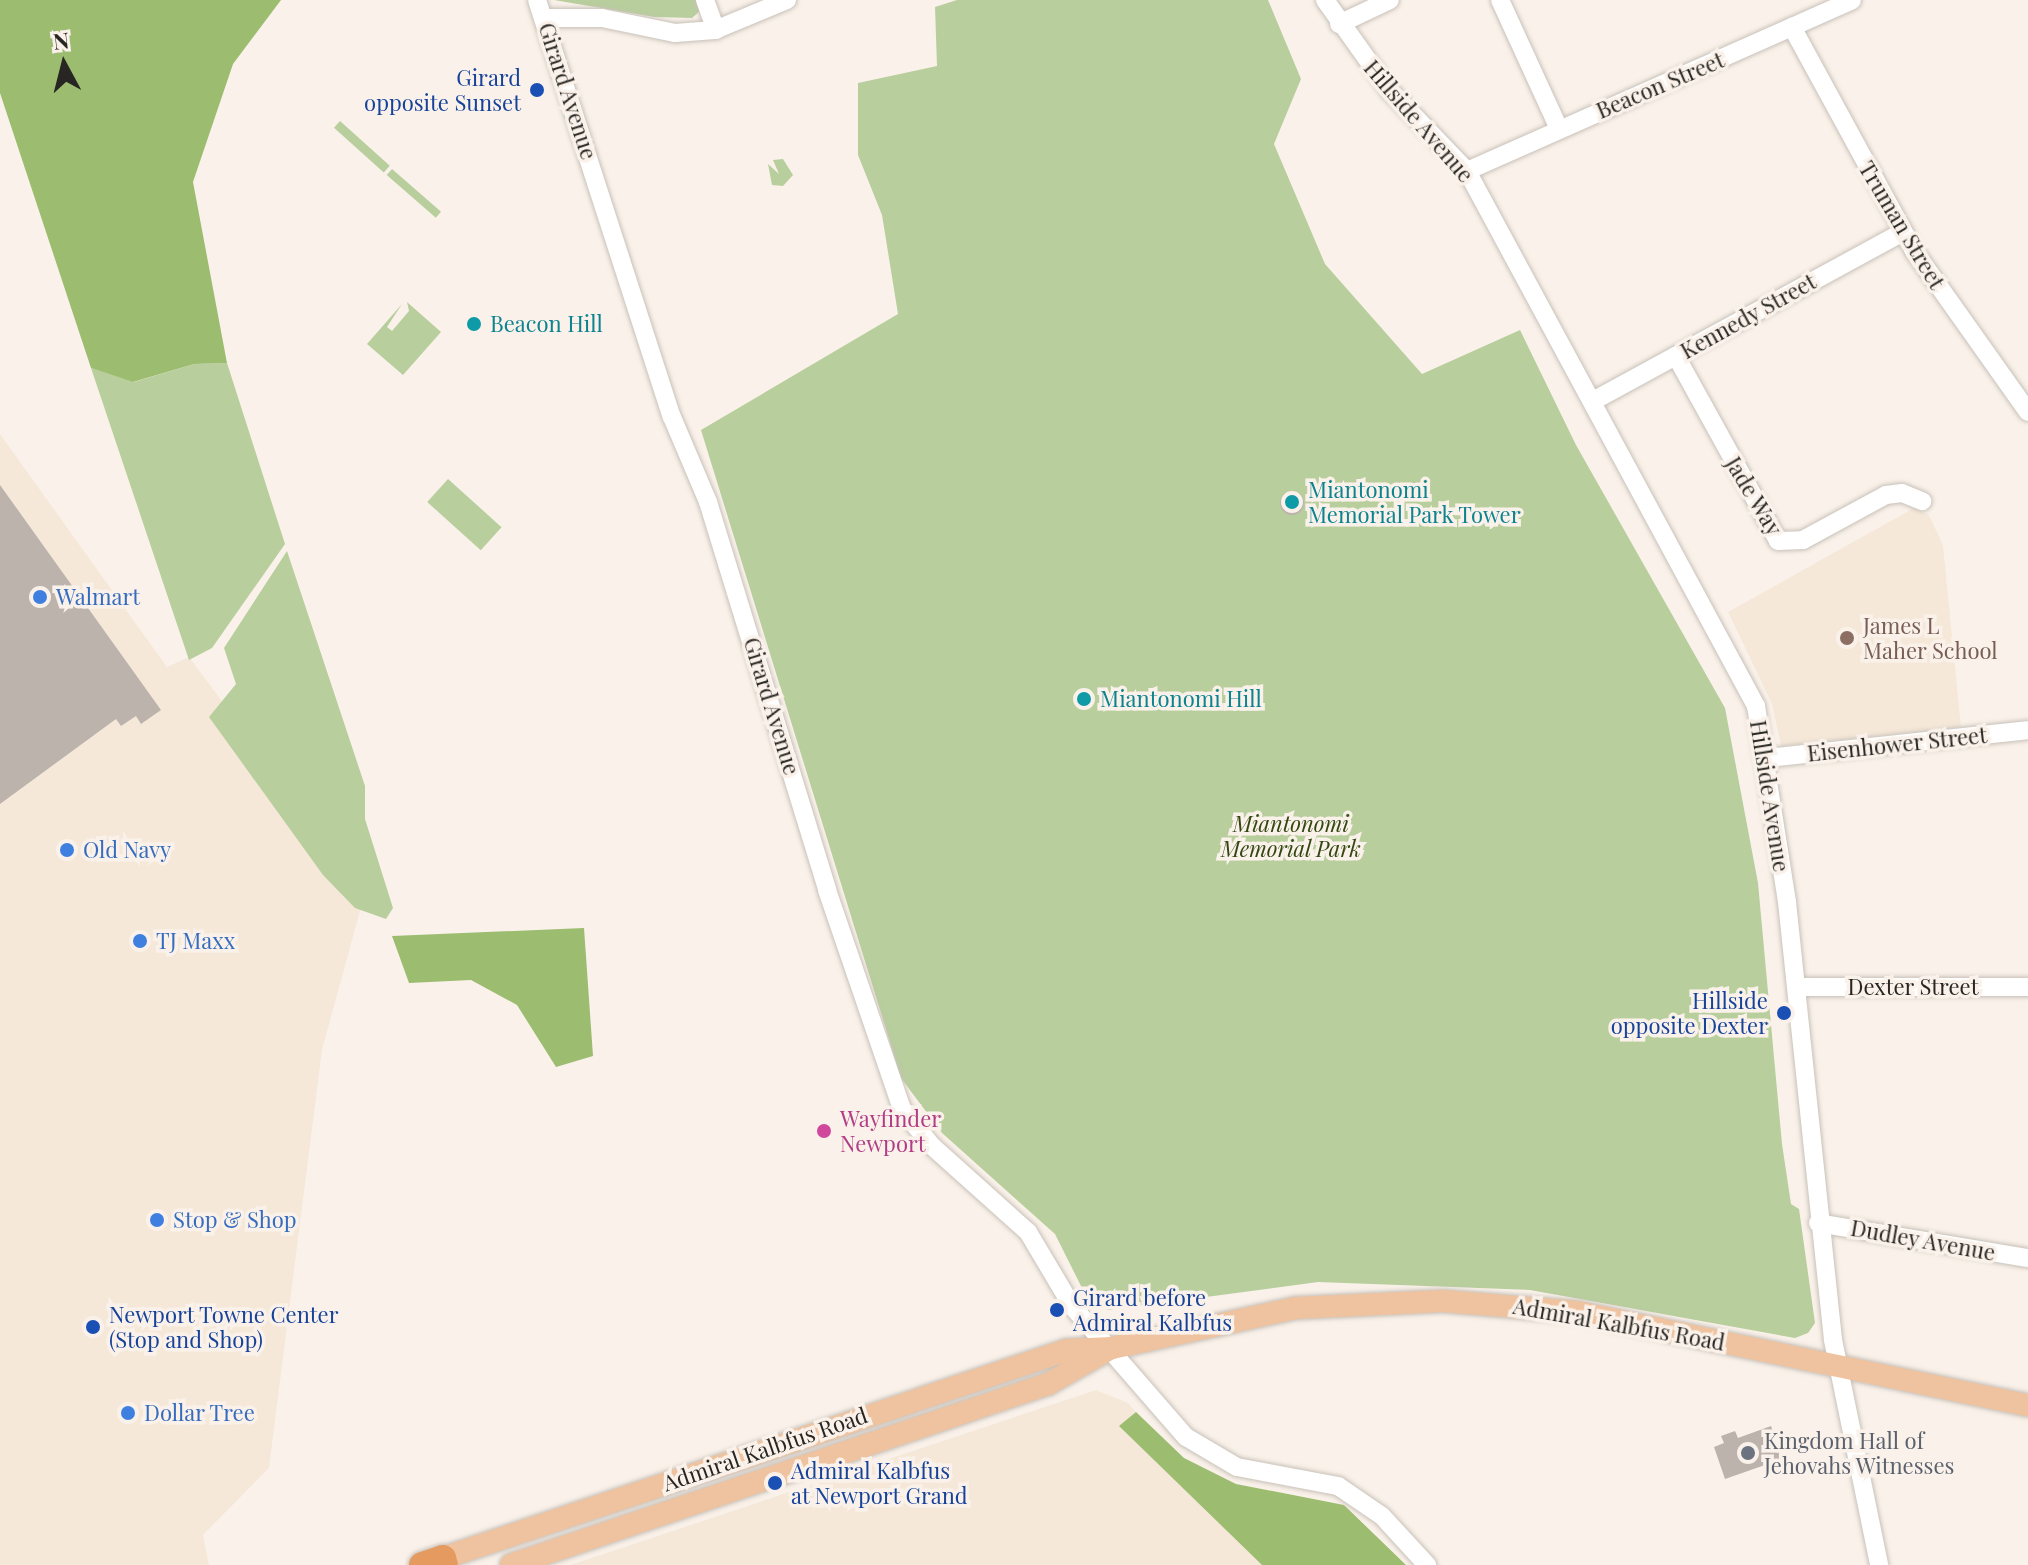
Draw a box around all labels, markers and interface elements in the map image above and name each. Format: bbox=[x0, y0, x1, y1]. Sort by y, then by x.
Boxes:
street label: Girard Avenue bbox=[533, 19, 603, 163]
north arrow bbox=[24, 24, 104, 104]
text: N bbox=[51, 24, 71, 56]
street label: Beacon Street bbox=[1592, 46, 1728, 124]
street label: Hillside Avenue bbox=[1359, 54, 1479, 188]
place label: Girard opposite Sunset bbox=[364, 64, 521, 116]
marker: Girard opposite Sunset bbox=[528, 81, 546, 99]
street label: Truman Street bbox=[1853, 156, 1951, 294]
street label: Kennedy Street bbox=[1675, 268, 1821, 364]
place label: Beacon Hill bbox=[490, 311, 603, 337]
marker: Beacon Hill bbox=[465, 315, 483, 333]
street label: Jade Way bbox=[1720, 452, 1788, 540]
place label: Miantonomi Memorial Park Tower bbox=[1308, 476, 1521, 528]
marker: Miantonomi Memorial Park Tower bbox=[1283, 493, 1301, 511]
place label: Walmart bbox=[56, 584, 140, 610]
marker: Walmart bbox=[31, 588, 49, 606]
place label: James L Maher School bbox=[1863, 612, 1998, 664]
marker: James L Maher School bbox=[1838, 629, 1856, 647]
street label: Girard Avenue bbox=[738, 634, 806, 778]
place label: Miantonomi Hill bbox=[1100, 686, 1262, 712]
marker: Miantonomi Hill bbox=[1075, 690, 1093, 708]
street label: Hillside Avenue bbox=[1745, 718, 1795, 874]
street label: Eisenhower Street bbox=[1806, 721, 1988, 767]
park label: Miantonomi Memorial Park bbox=[1221, 810, 1361, 862]
place label: Old Navy bbox=[83, 837, 171, 863]
marker: Old Navy bbox=[58, 841, 76, 859]
place label: TJ Maxx bbox=[156, 928, 235, 954]
marker: TJ Maxx bbox=[131, 932, 149, 950]
street label: Dexter Street bbox=[1847, 974, 1979, 1000]
place label: Hillside opposite Dexter bbox=[1611, 987, 1768, 1038]
marker: Hillside opposite Dexter bbox=[1775, 1004, 1793, 1022]
place label: Wayfinder Newport bbox=[840, 1105, 941, 1156]
marker: Wayfinder Newport bbox=[815, 1122, 833, 1140]
place label: Stop & Shop bbox=[173, 1207, 297, 1233]
marker: Stop & Shop bbox=[148, 1211, 166, 1229]
street label: Dudley Avenue bbox=[1848, 1214, 1998, 1266]
place label: Girard before Admiral Kalbfus bbox=[1073, 1284, 1232, 1336]
street label: Admiral Kalbfus Road bbox=[1511, 1292, 1727, 1356]
place label: Newport Towne Center (Stop and Shop) bbox=[109, 1301, 339, 1352]
marker: Girard before Admiral Kalbfus bbox=[1048, 1301, 1066, 1319]
marker: Newport Towne Center (Stop and Shop) bbox=[84, 1318, 102, 1336]
place label: Dollar Tree bbox=[144, 1400, 256, 1426]
street label: Admiral Kalbfus Road bbox=[659, 1402, 871, 1496]
marker: Dollar Tree bbox=[119, 1404, 137, 1422]
place label: Kingdom Hall of Jehovahs Witnesses bbox=[1764, 1427, 1955, 1478]
marker: Kingdom Hall of Jehovahs Witnesses bbox=[1739, 1444, 1757, 1462]
place label: Admiral Kalbfus at Newport Grand bbox=[791, 1457, 968, 1508]
marker: Admiral Kalbfus at Newport Grand bbox=[766, 1474, 784, 1492]

